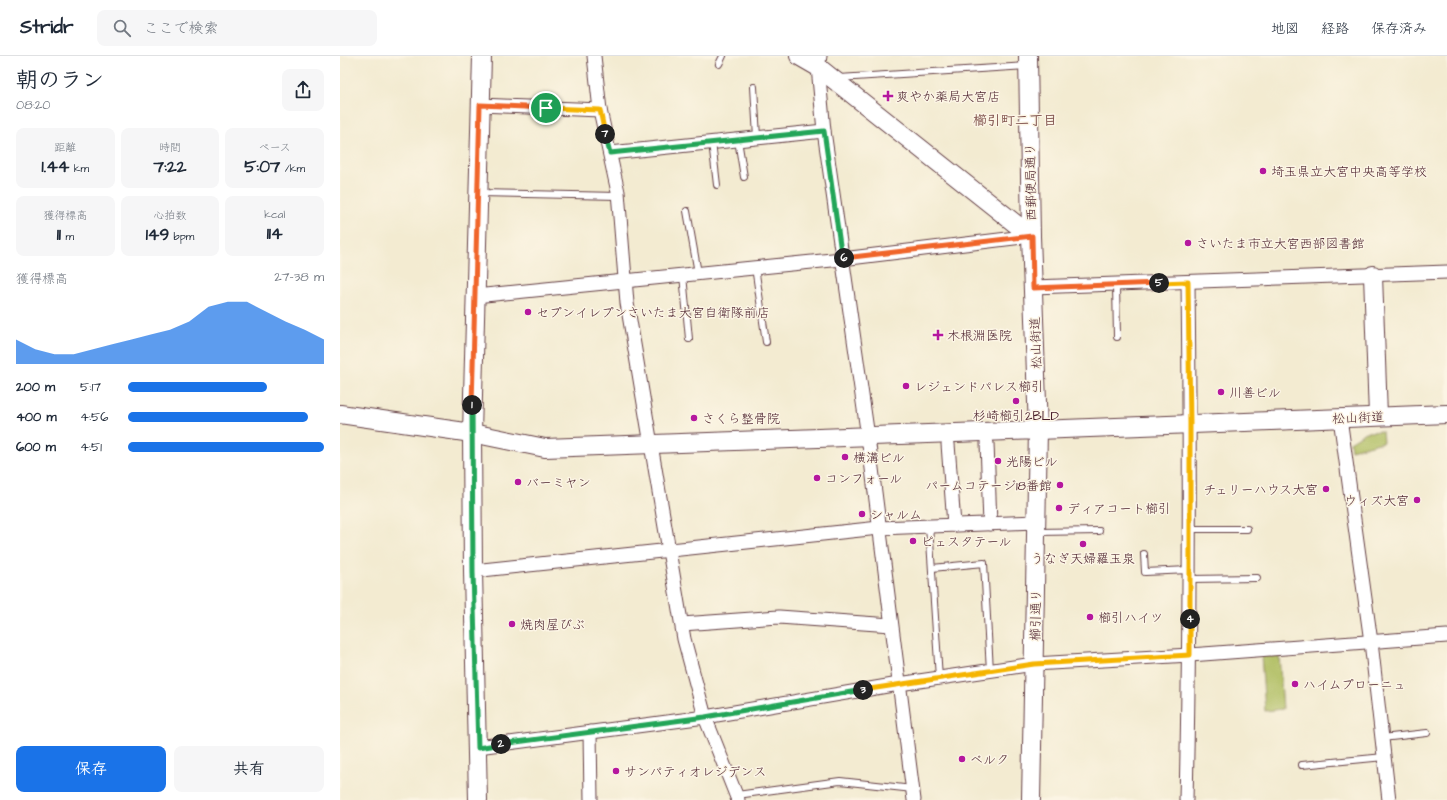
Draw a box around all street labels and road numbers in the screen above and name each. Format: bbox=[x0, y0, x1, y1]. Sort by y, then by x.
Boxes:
street label: 西郵便局通り bbox=[1021, 143, 1041, 221]
street label: 松山街道 bbox=[1026, 317, 1046, 369]
street label: 松山街道 bbox=[1332, 408, 1384, 428]
street label: 櫛引通り bbox=[1027, 589, 1045, 641]

